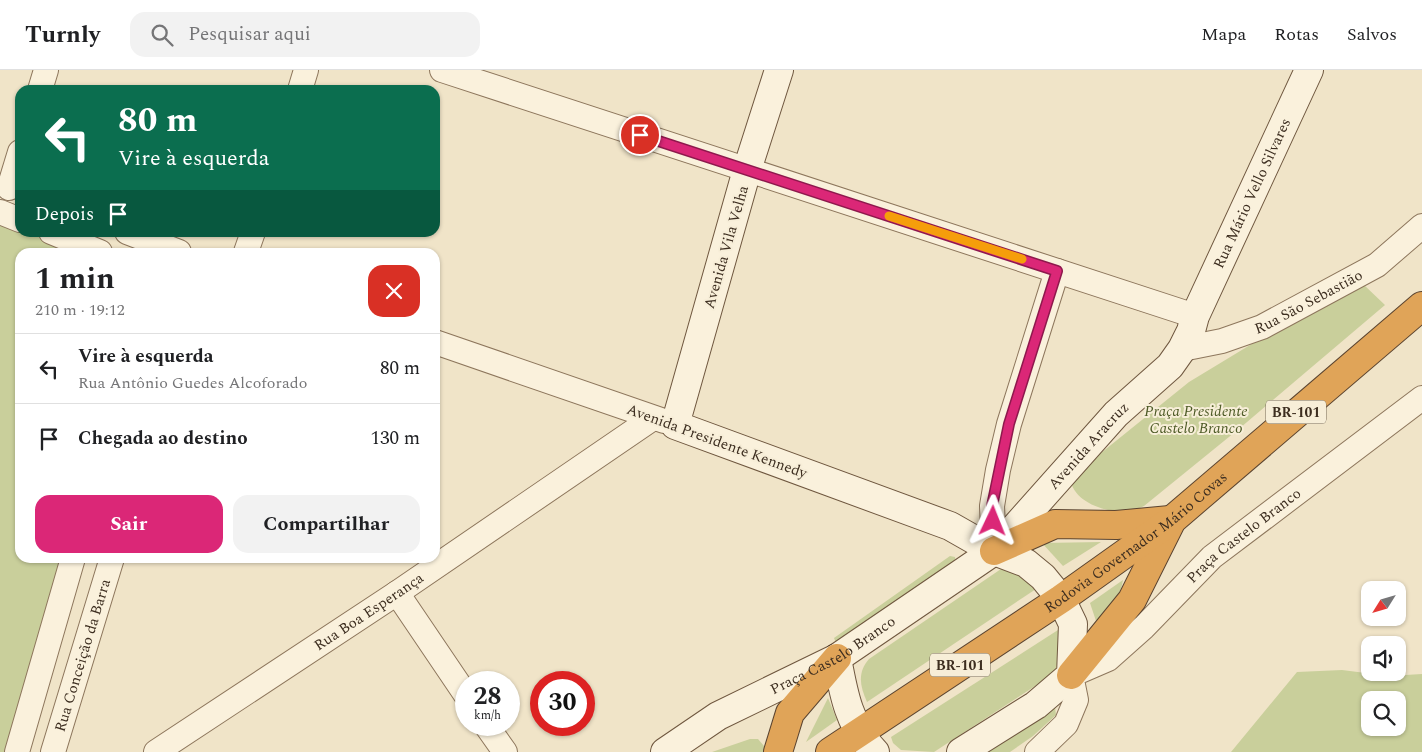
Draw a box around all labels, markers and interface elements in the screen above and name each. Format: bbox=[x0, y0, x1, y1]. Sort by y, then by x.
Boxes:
search box bbox=[130, 12, 480, 57]
text: Turnly bbox=[25, 17, 100, 53]
text: Pesquisar aqui bbox=[188, 20, 311, 49]
icon: search bbox=[148, 21, 176, 49]
text: Mapa bbox=[1201, 21, 1246, 48]
text: Rotas bbox=[1274, 21, 1319, 48]
text: Salvos bbox=[1347, 21, 1397, 48]
text: 80 m bbox=[118, 94, 198, 147]
icon: left bbox=[35, 105, 100, 170]
pin bbox=[619, 114, 661, 156]
street label: Rua Mário Vello Silvares bbox=[1208, 114, 1297, 272]
icon: arrive bbox=[626, 121, 654, 149]
text: Vire à esquerda bbox=[118, 142, 270, 175]
street label: Avenida Vila Velha bbox=[698, 182, 755, 311]
text: Depois bbox=[35, 200, 94, 229]
icon: arrive bbox=[104, 200, 132, 228]
text: 1 min bbox=[35, 256, 115, 302]
street label: Rua São Sebastião bbox=[1252, 264, 1367, 341]
button: close bbox=[368, 265, 420, 317]
text: 210 m · 19:12 bbox=[35, 298, 125, 322]
text: Vire à esquerda bbox=[78, 342, 214, 371]
text: 80 m bbox=[380, 354, 420, 383]
icon: left bbox=[35, 355, 63, 383]
text: Rua Antônio Guedes Alcoforado bbox=[78, 371, 307, 395]
street label: Avenida Aracruz bbox=[1043, 397, 1134, 495]
street label: Avenida Presidente Kennedy bbox=[623, 398, 811, 485]
park label: Praça Presidente Castelo Branco bbox=[1144, 400, 1248, 440]
road number: BR-101 bbox=[1266, 401, 1326, 424]
text: Chegada ao destino bbox=[78, 424, 248, 453]
text: 130 m bbox=[370, 424, 420, 453]
icon: arrive bbox=[35, 425, 63, 453]
street label: Rodovia Governador Mário Covas bbox=[1040, 466, 1233, 619]
street label: Praça Castelo Branco bbox=[1181, 482, 1306, 589]
position arrow bbox=[966, 494, 1018, 546]
button: Sair bbox=[35, 495, 223, 553]
button: Compartilhar bbox=[233, 495, 420, 553]
street label: Rua Boa Esperança bbox=[310, 567, 429, 657]
street label: Rua Conceição da Barra bbox=[49, 576, 117, 735]
north arrow bbox=[1361, 581, 1406, 626]
map controls bbox=[1361, 581, 1406, 736]
street label: Praça Castelo Branco bbox=[766, 610, 900, 701]
button: sound bbox=[1361, 636, 1406, 681]
road number: BR-101 bbox=[930, 654, 990, 676]
speed limit sign: 30 bbox=[530, 671, 595, 736]
text: 28 bbox=[473, 678, 502, 716]
button: search bbox=[1361, 691, 1406, 736]
text: km/h bbox=[474, 706, 501, 725]

